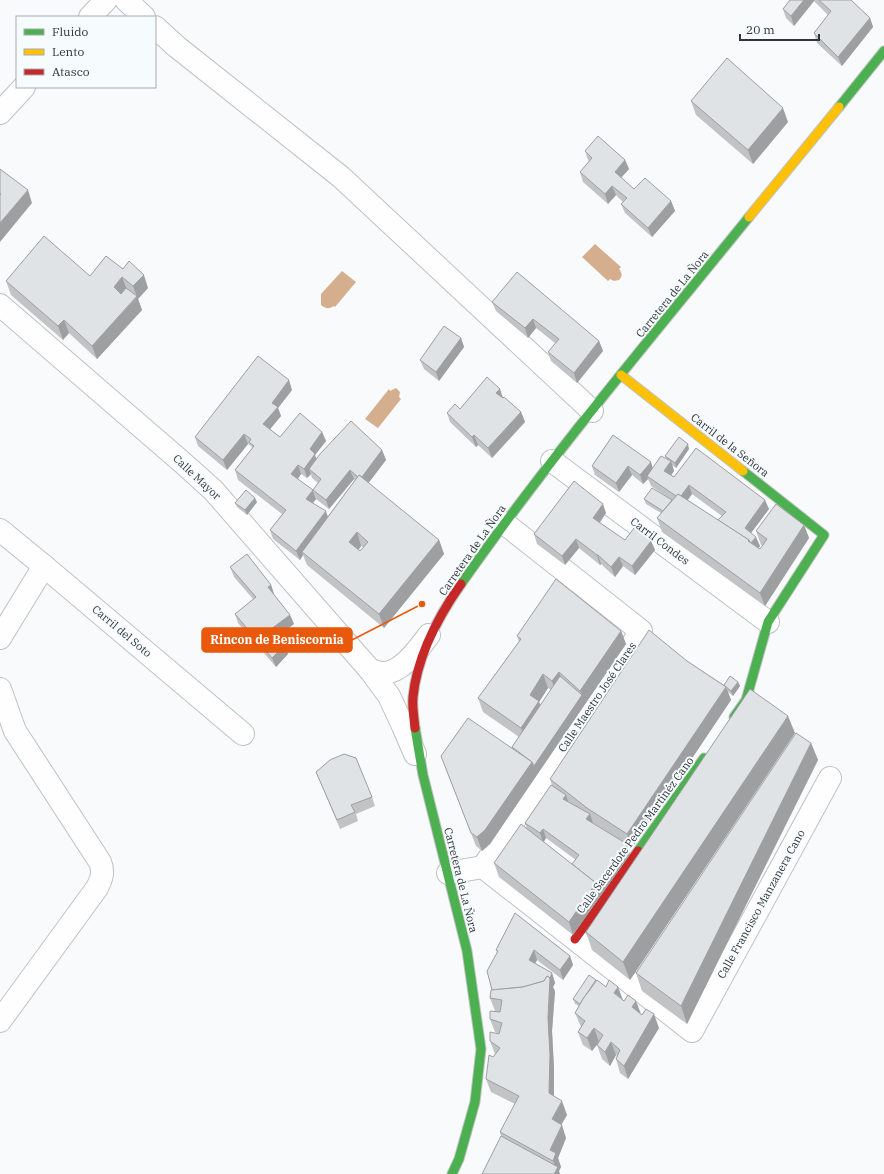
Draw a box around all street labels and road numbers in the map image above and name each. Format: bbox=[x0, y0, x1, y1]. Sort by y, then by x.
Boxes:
street label: Carretera de La Ñora bbox=[633, 248, 711, 340]
street label: Carril de la Señora bbox=[688, 410, 772, 480]
street label: Calle Mayor bbox=[170, 451, 224, 503]
street label: Carretera de La Ñora bbox=[435, 502, 509, 598]
street label: Carril Condes bbox=[628, 514, 692, 568]
street label: Carril del Soto bbox=[89, 602, 155, 660]
street label: Calle Maestro José Clares bbox=[555, 639, 639, 755]
street label: Calle Sacerdote Pedro Martinéz Cano bbox=[573, 754, 697, 916]
street label: Carretera de La Ñora bbox=[441, 826, 481, 934]
street label: Calle Francisco Manzanera Cano bbox=[714, 827, 808, 981]

